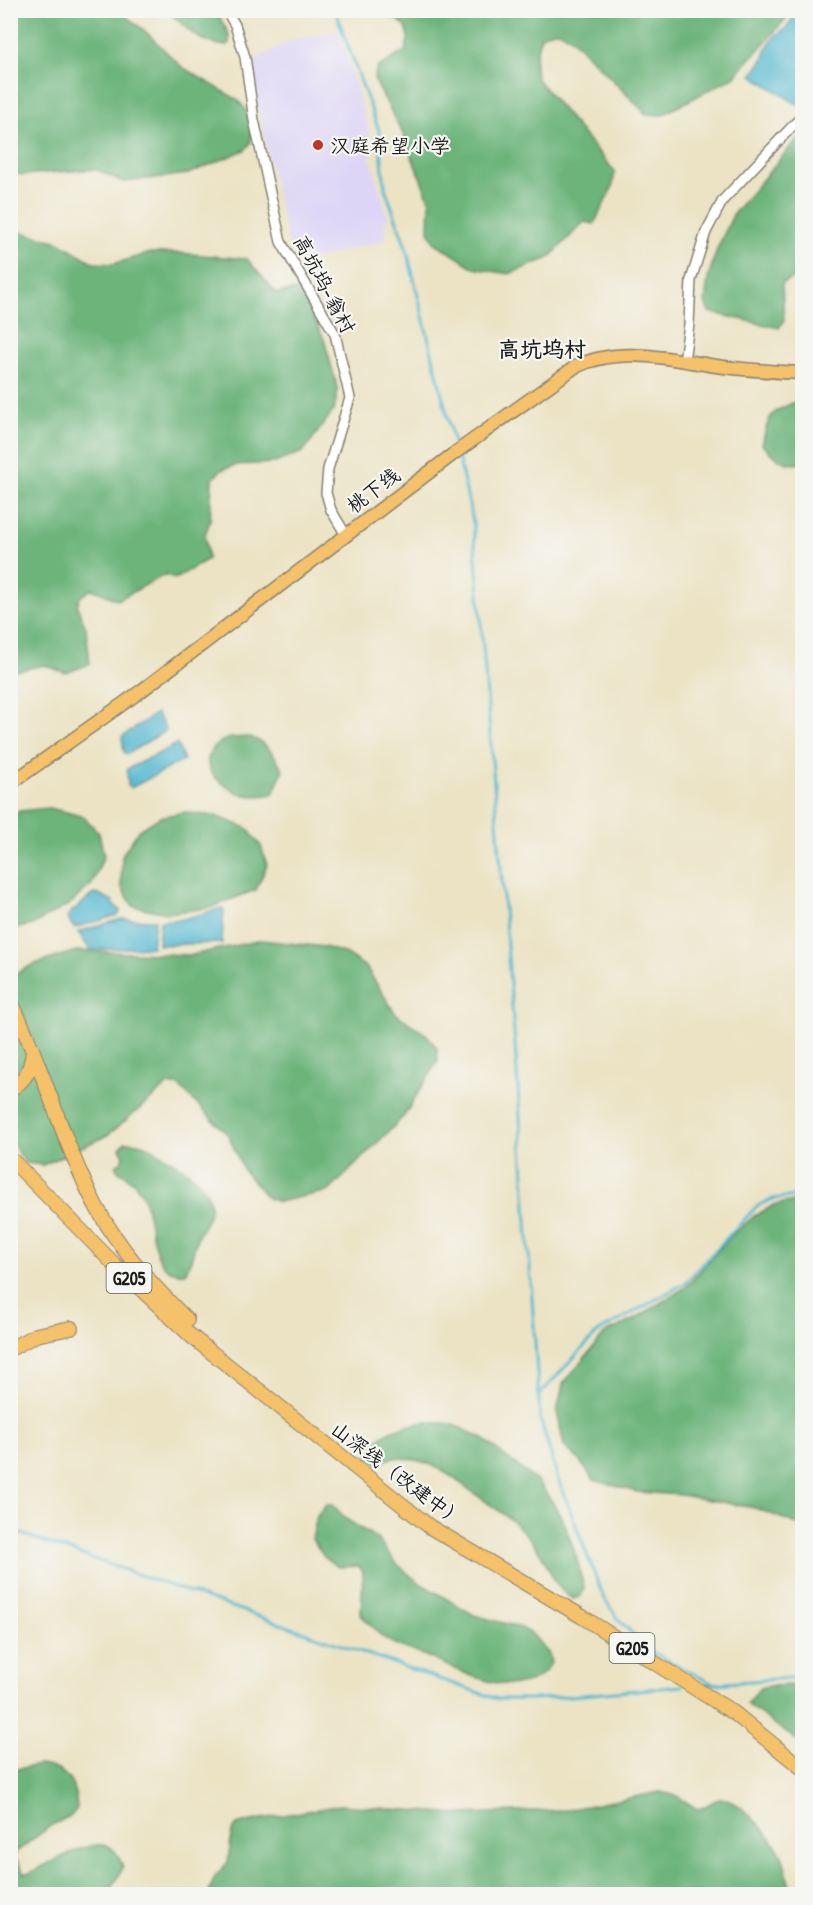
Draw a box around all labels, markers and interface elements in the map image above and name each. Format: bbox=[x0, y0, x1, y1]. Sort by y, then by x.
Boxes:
place label: 汉庭希望小学 bbox=[330, 132, 450, 159]
marker: 汉庭希望小学 bbox=[311, 138, 325, 152]
street label: 高坑坞-翁村 bbox=[288, 230, 362, 338]
district label: 高坑坞村 bbox=[498, 334, 586, 364]
street label: 桃下线 bbox=[341, 461, 405, 519]
road number: G205 bbox=[106, 1263, 152, 1293]
street label: 山深线（改建中） bbox=[326, 1415, 470, 1533]
road number: G205 bbox=[610, 1633, 654, 1663]

